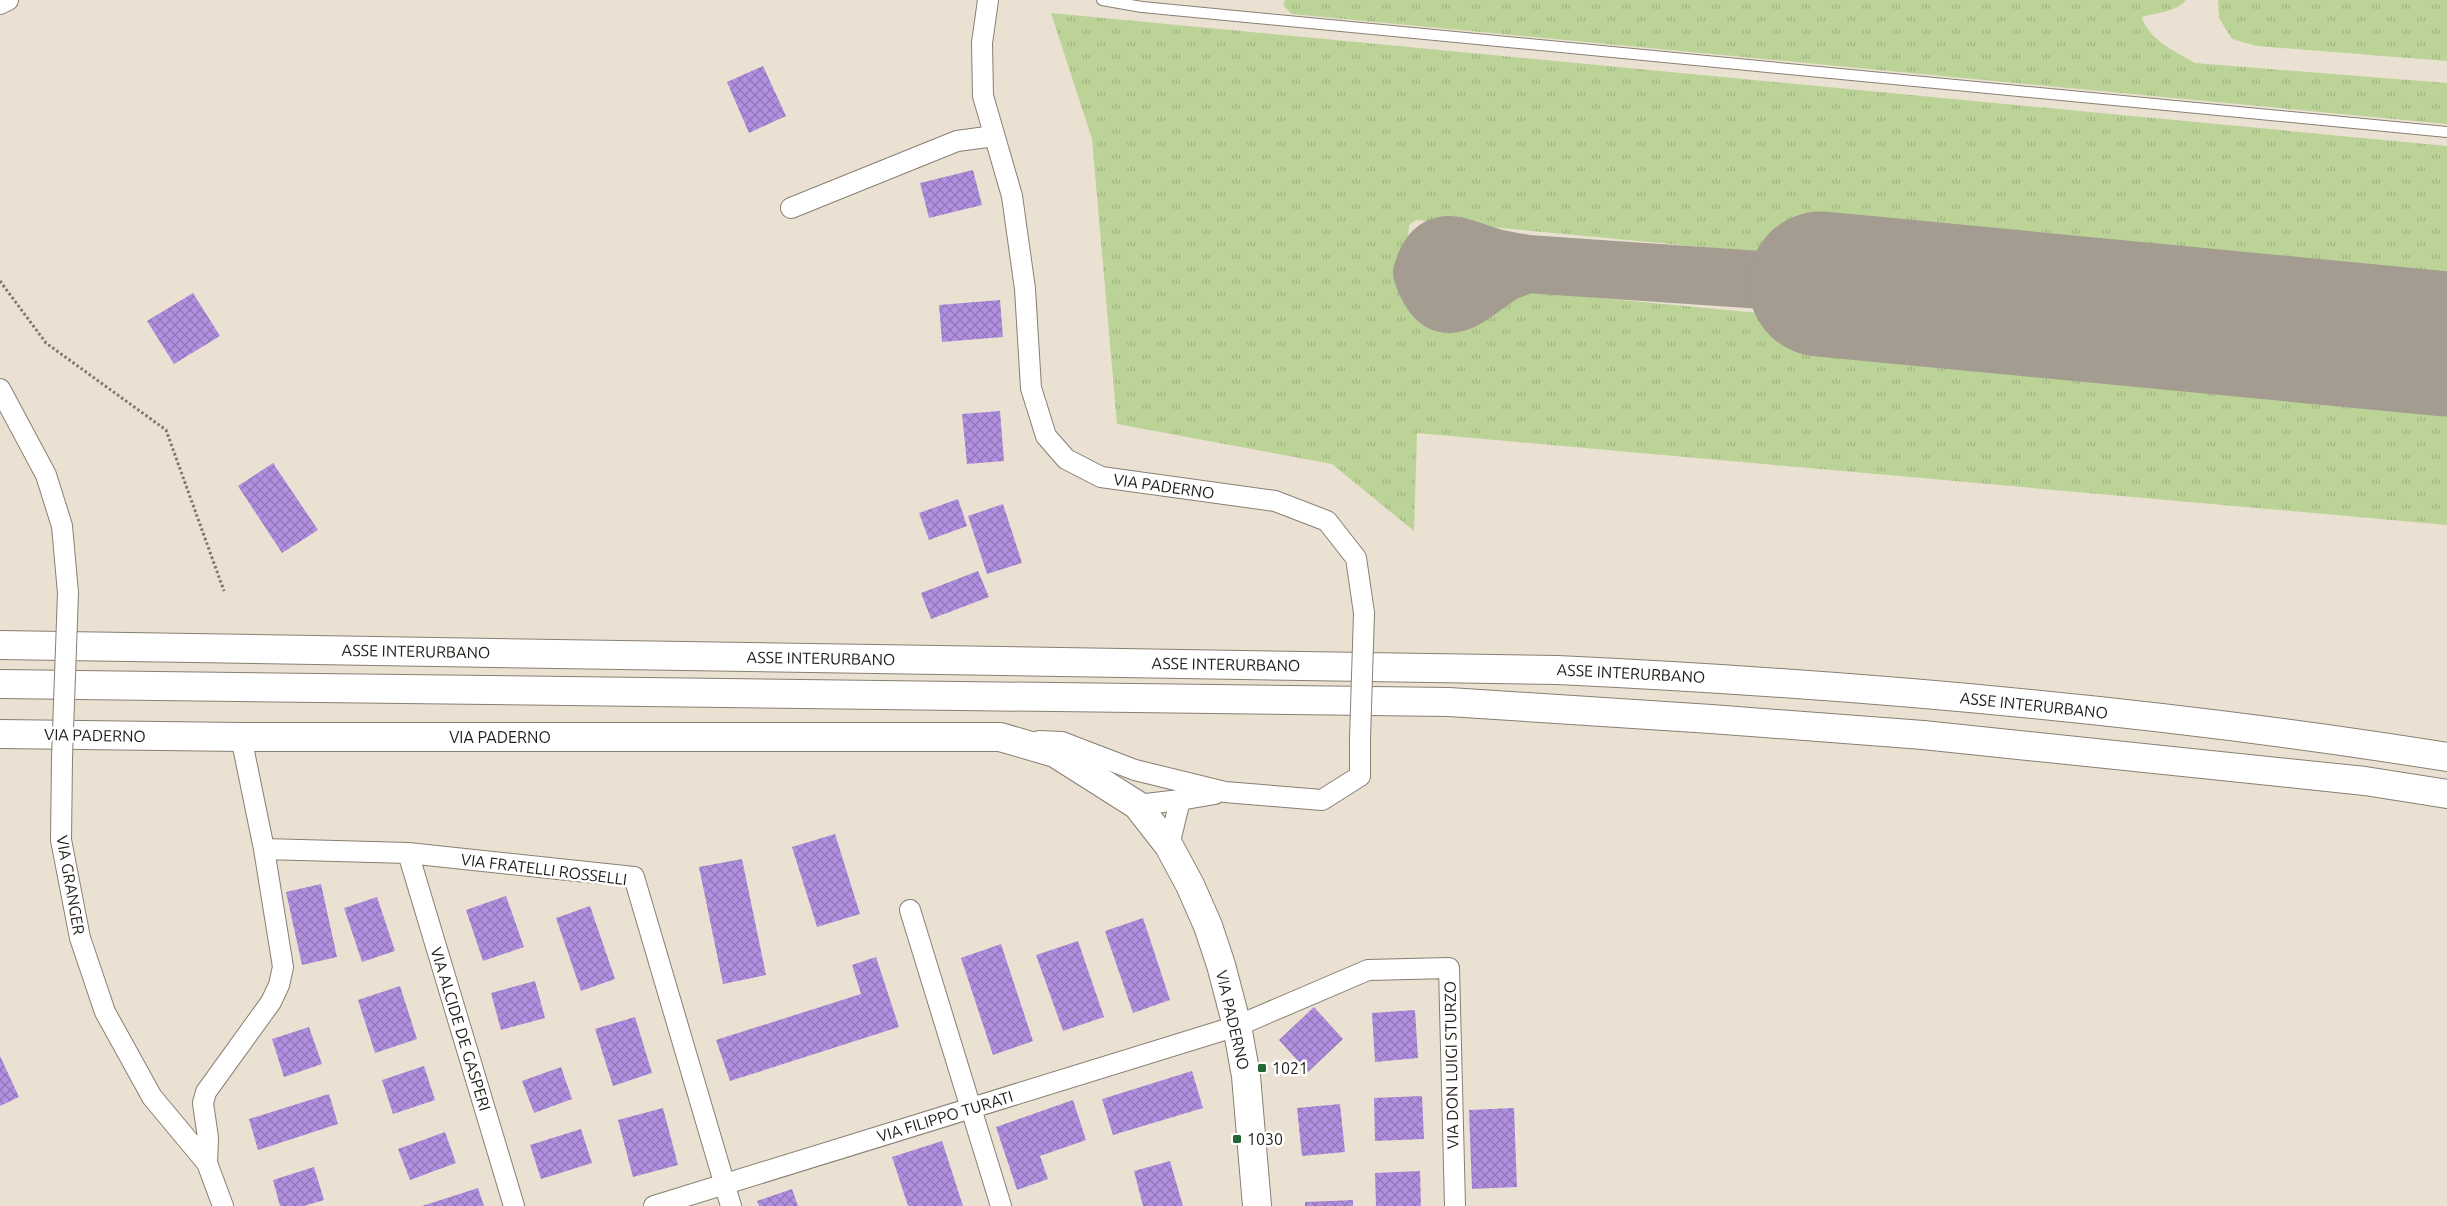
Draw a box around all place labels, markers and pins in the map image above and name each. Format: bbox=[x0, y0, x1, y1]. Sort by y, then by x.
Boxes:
place label: 1021 bbox=[1272, 1059, 1308, 1077]
marker: 1021 bbox=[1256, 1062, 1268, 1074]
place label: 1030 bbox=[1247, 1130, 1283, 1148]
marker: 1030 bbox=[1231, 1133, 1243, 1145]

